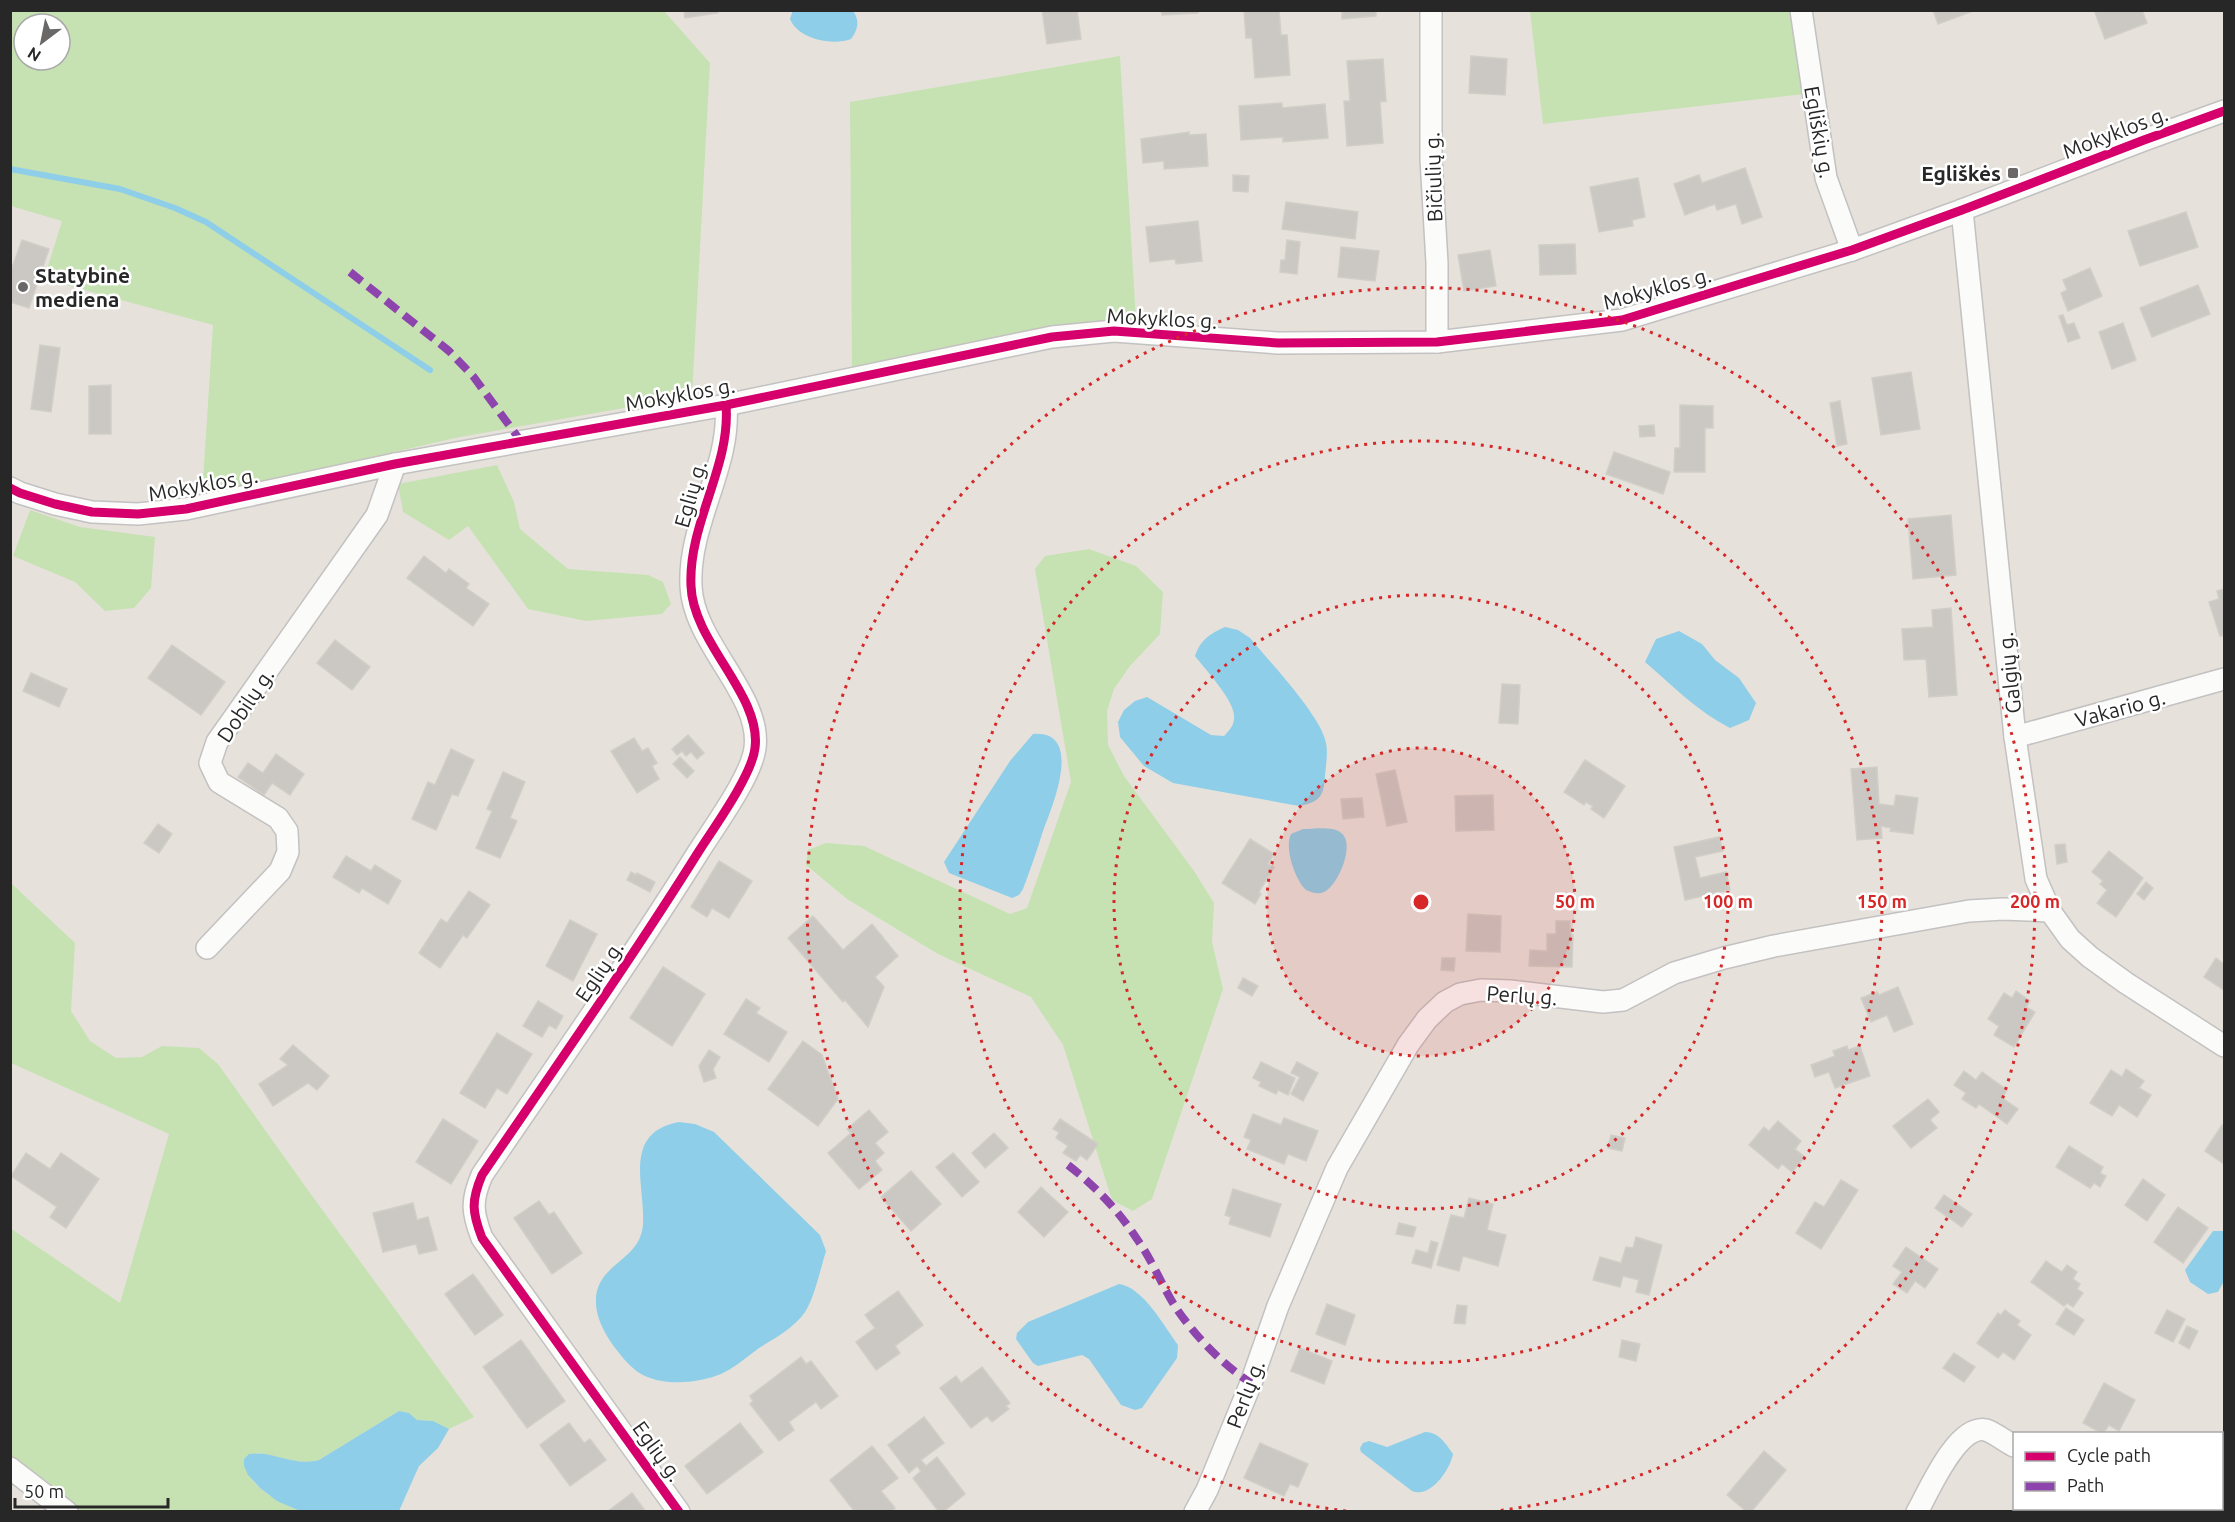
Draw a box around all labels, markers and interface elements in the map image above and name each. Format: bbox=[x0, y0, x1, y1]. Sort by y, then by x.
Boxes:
north arrow bbox=[12, 12, 72, 72]
text: N bbox=[24, 44, 44, 66]
street label: Egliškių g. bbox=[1800, 84, 1840, 180]
street label: Mokyklos g. bbox=[2059, 101, 2171, 163]
street label: Bičiulių g. bbox=[1419, 132, 1447, 222]
place label: Egliškės bbox=[1921, 161, 2001, 185]
marker: Egliškės bbox=[2006, 166, 2020, 180]
street label: Mokyklos g. bbox=[1600, 262, 1714, 314]
place label: Statybinė mediena bbox=[35, 263, 130, 311]
marker: Statybinė mediena bbox=[16, 280, 30, 294]
street label: Mokyklos g. bbox=[1106, 303, 1218, 333]
street label: Mokyklos g. bbox=[623, 373, 737, 415]
street label: Eglių g. bbox=[669, 458, 711, 530]
street label: Mokyklos g. bbox=[146, 463, 260, 505]
street label: Galgių g. bbox=[1993, 631, 2025, 715]
street label: Dobilų g. bbox=[212, 663, 278, 747]
street label: Vakario g. bbox=[2072, 684, 2168, 732]
text: 50 m bbox=[1555, 891, 1595, 911]
text: 100 m bbox=[1703, 891, 1753, 911]
text: 150 m bbox=[1857, 891, 1907, 911]
text: 200 m bbox=[2010, 891, 2060, 911]
centre of rings bbox=[1411, 892, 1431, 912]
street label: Eglių g. bbox=[570, 936, 628, 1006]
street label: Perlų g. bbox=[1486, 981, 1558, 1009]
street label: Perlų g. bbox=[1221, 1356, 1269, 1432]
street label: Eglių g. bbox=[628, 1416, 688, 1486]
legend bbox=[2013, 1432, 2223, 1510]
text: Cycle path bbox=[2067, 1445, 2151, 1465]
scale bar bbox=[15, 1471, 168, 1509]
text: Path bbox=[2067, 1475, 2104, 1495]
text: 50 m bbox=[24, 1481, 64, 1501]

